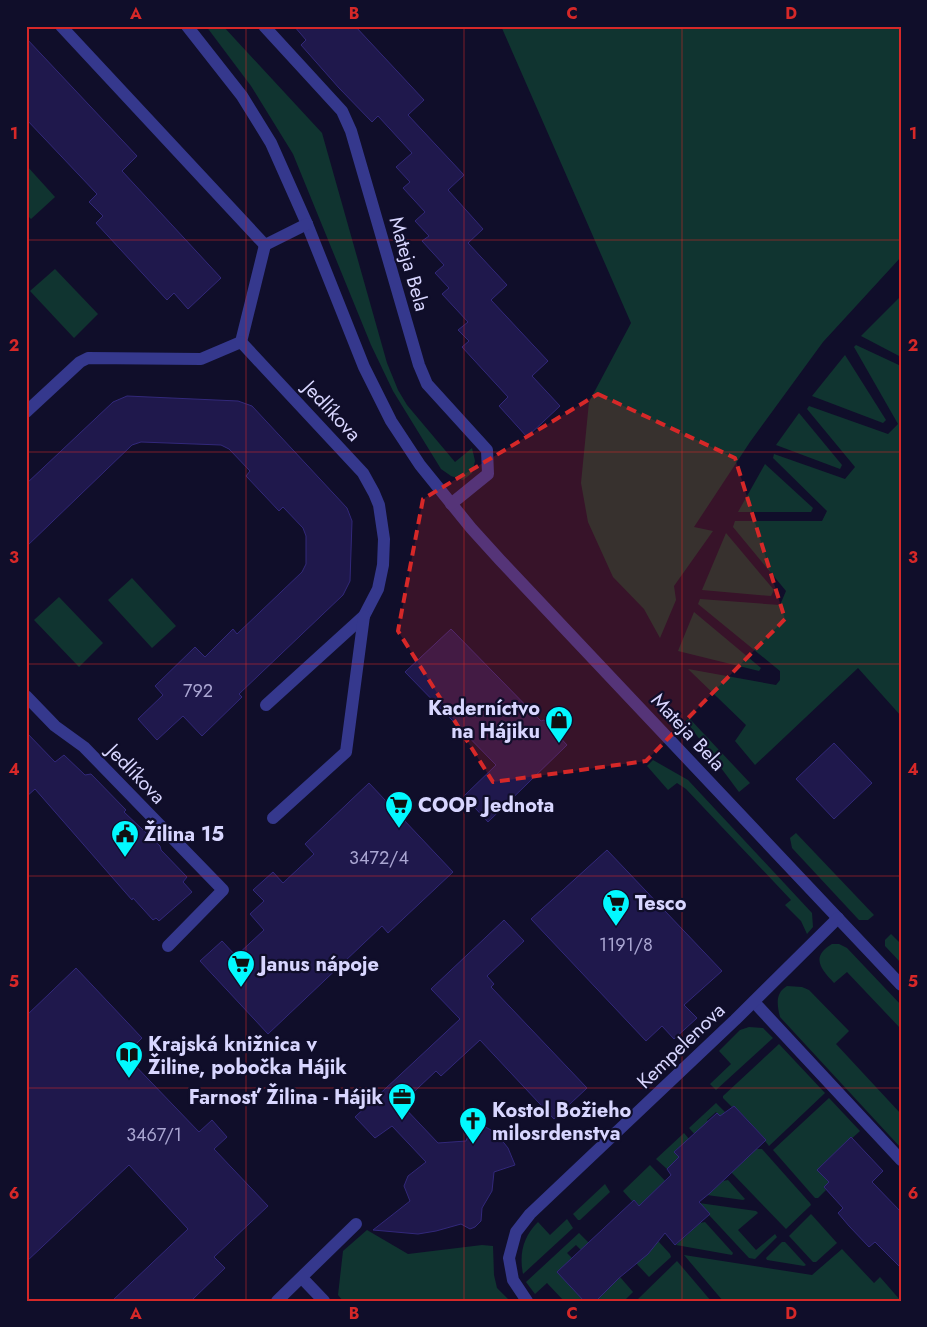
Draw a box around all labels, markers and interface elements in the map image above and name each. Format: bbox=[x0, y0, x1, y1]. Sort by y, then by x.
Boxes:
text: A bbox=[129, 2, 142, 25]
text: B bbox=[349, 2, 359, 25]
text: C bbox=[566, 2, 578, 25]
text: D bbox=[785, 2, 797, 25]
text: 1 bbox=[10, 122, 18, 145]
text: 1 bbox=[909, 122, 917, 145]
street label: Mateja Bela bbox=[382, 213, 436, 315]
text: 2 bbox=[9, 334, 19, 357]
text: 2 bbox=[908, 334, 918, 357]
street label: Jedlíkova bbox=[294, 372, 368, 448]
text: 3 bbox=[9, 546, 19, 569]
text: 3 bbox=[908, 546, 918, 569]
house number: 792 bbox=[183, 678, 213, 704]
street label: Mateja Bela bbox=[644, 687, 732, 777]
place label: Kaderníctvo na Hájiku bbox=[428, 694, 540, 746]
shop icon: Kaderníctvo na Hájiku bbox=[544, 705, 574, 744]
street label: Jedlíkova bbox=[98, 735, 172, 811]
text: 4 bbox=[8, 758, 20, 781]
text: 4 bbox=[907, 758, 919, 781]
supermarket icon: COOP Jednota bbox=[384, 790, 414, 829]
place label: COOP Jednota bbox=[418, 791, 554, 820]
public building icon: Žilina 15 bbox=[110, 819, 140, 858]
place label: Žilina 15 bbox=[144, 819, 224, 849]
house number: 3472/4 bbox=[349, 845, 409, 871]
supermarket icon: Tesco bbox=[601, 888, 631, 927]
place label: Tesco bbox=[635, 889, 687, 918]
house number: 1191/8 bbox=[599, 932, 653, 958]
supermarket icon: Janus nápoje bbox=[226, 949, 256, 988]
place label: Janus nápoje bbox=[256, 950, 379, 979]
text: 5 bbox=[9, 970, 19, 993]
text: 5 bbox=[908, 970, 918, 993]
street label: Kempelenova bbox=[630, 996, 732, 1096]
place label: Krajská knižnica v Žiline, pobočka Hájik bbox=[148, 1030, 347, 1082]
library icon: Krajská knižnica v Žiline, pobočka Hájik bbox=[114, 1040, 144, 1079]
place label: Farnosť Žilina - Hájik bbox=[189, 1082, 383, 1112]
office icon: Farnosť Žilina - Hájik bbox=[387, 1082, 417, 1121]
place label: Kostol Božieho milosrdenstva bbox=[492, 1096, 632, 1148]
church icon: Kostol Božieho milosrdenstva bbox=[458, 1106, 488, 1145]
house number: 3467/1 bbox=[126, 1122, 182, 1148]
text: 6 bbox=[9, 1182, 19, 1205]
text: 6 bbox=[908, 1182, 918, 1205]
text: A bbox=[129, 1302, 142, 1325]
text: B bbox=[349, 1302, 359, 1325]
text: C bbox=[566, 1302, 578, 1325]
text: D bbox=[785, 1302, 797, 1325]

